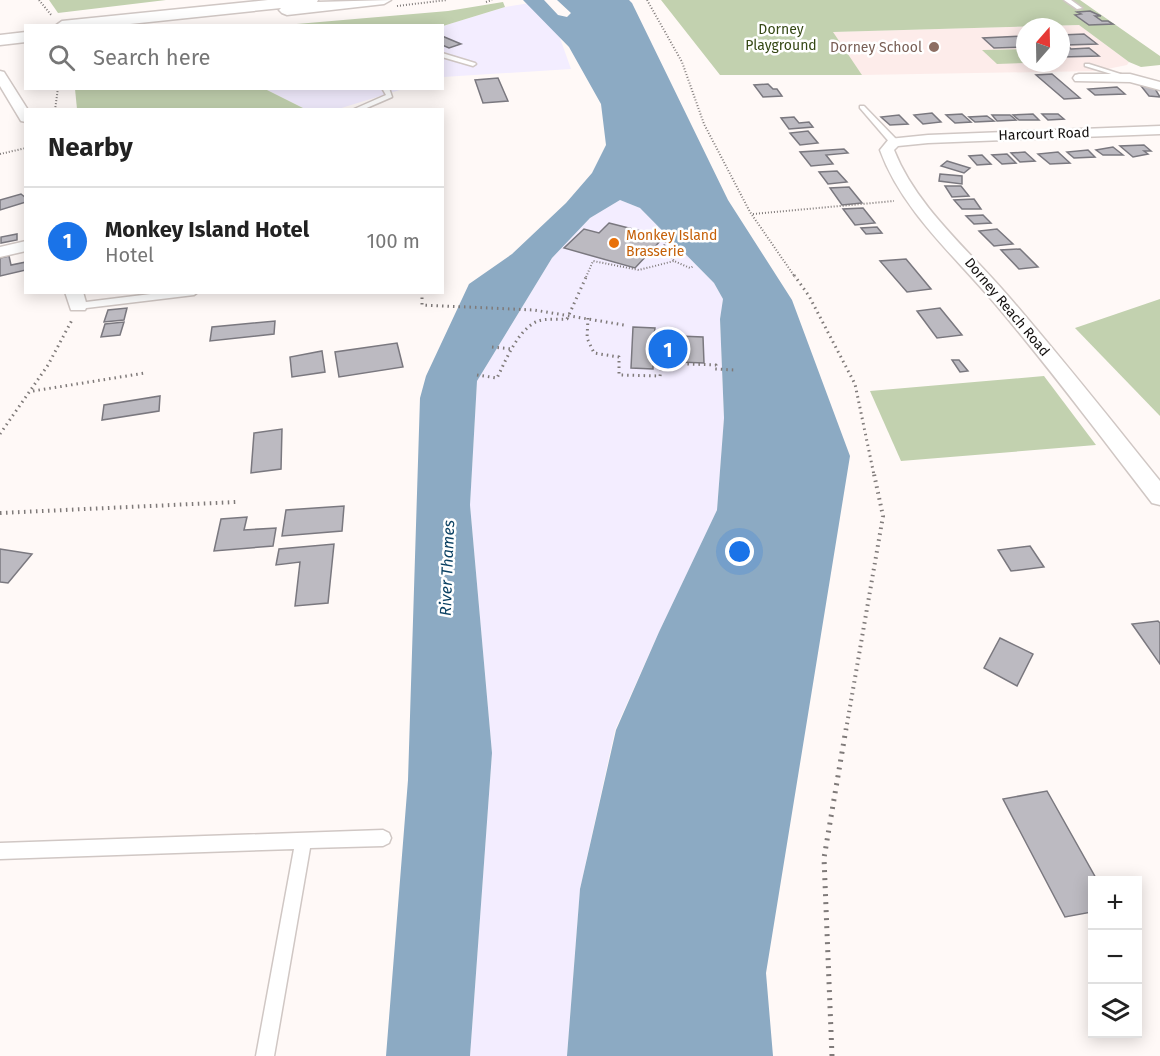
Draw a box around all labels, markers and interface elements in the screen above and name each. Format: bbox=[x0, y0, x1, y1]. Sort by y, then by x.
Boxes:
north arrow bbox=[1016, 18, 1070, 72]
park label: Dorney Playground bbox=[745, 21, 817, 54]
search box bbox=[24, 24, 444, 90]
place label: Dorney School bbox=[830, 39, 922, 56]
marker: Dorney School bbox=[927, 40, 941, 54]
icon: search bbox=[45, 41, 78, 74]
text: Search here bbox=[93, 44, 211, 71]
street label: Harcourt Road bbox=[998, 124, 1090, 144]
text: Nearby bbox=[48, 132, 133, 163]
text: Monkey Island Hotel bbox=[105, 216, 309, 243]
place label: Monkey Island Brasserie bbox=[626, 227, 717, 260]
text: 1 bbox=[63, 229, 72, 253]
text: 100 m bbox=[367, 229, 420, 253]
marker: Monkey Island Brasserie bbox=[607, 236, 621, 250]
text: Hotel bbox=[105, 243, 154, 267]
street label: Dorney Reach Road bbox=[961, 254, 1053, 360]
pin: 1 bbox=[648, 326, 688, 372]
water label: River Thames bbox=[436, 520, 458, 616]
your location bbox=[725, 537, 754, 566]
map controls bbox=[1088, 876, 1142, 1038]
button: + bbox=[1088, 876, 1142, 930]
button: − bbox=[1088, 930, 1142, 984]
button: layers bbox=[1088, 984, 1142, 1038]

